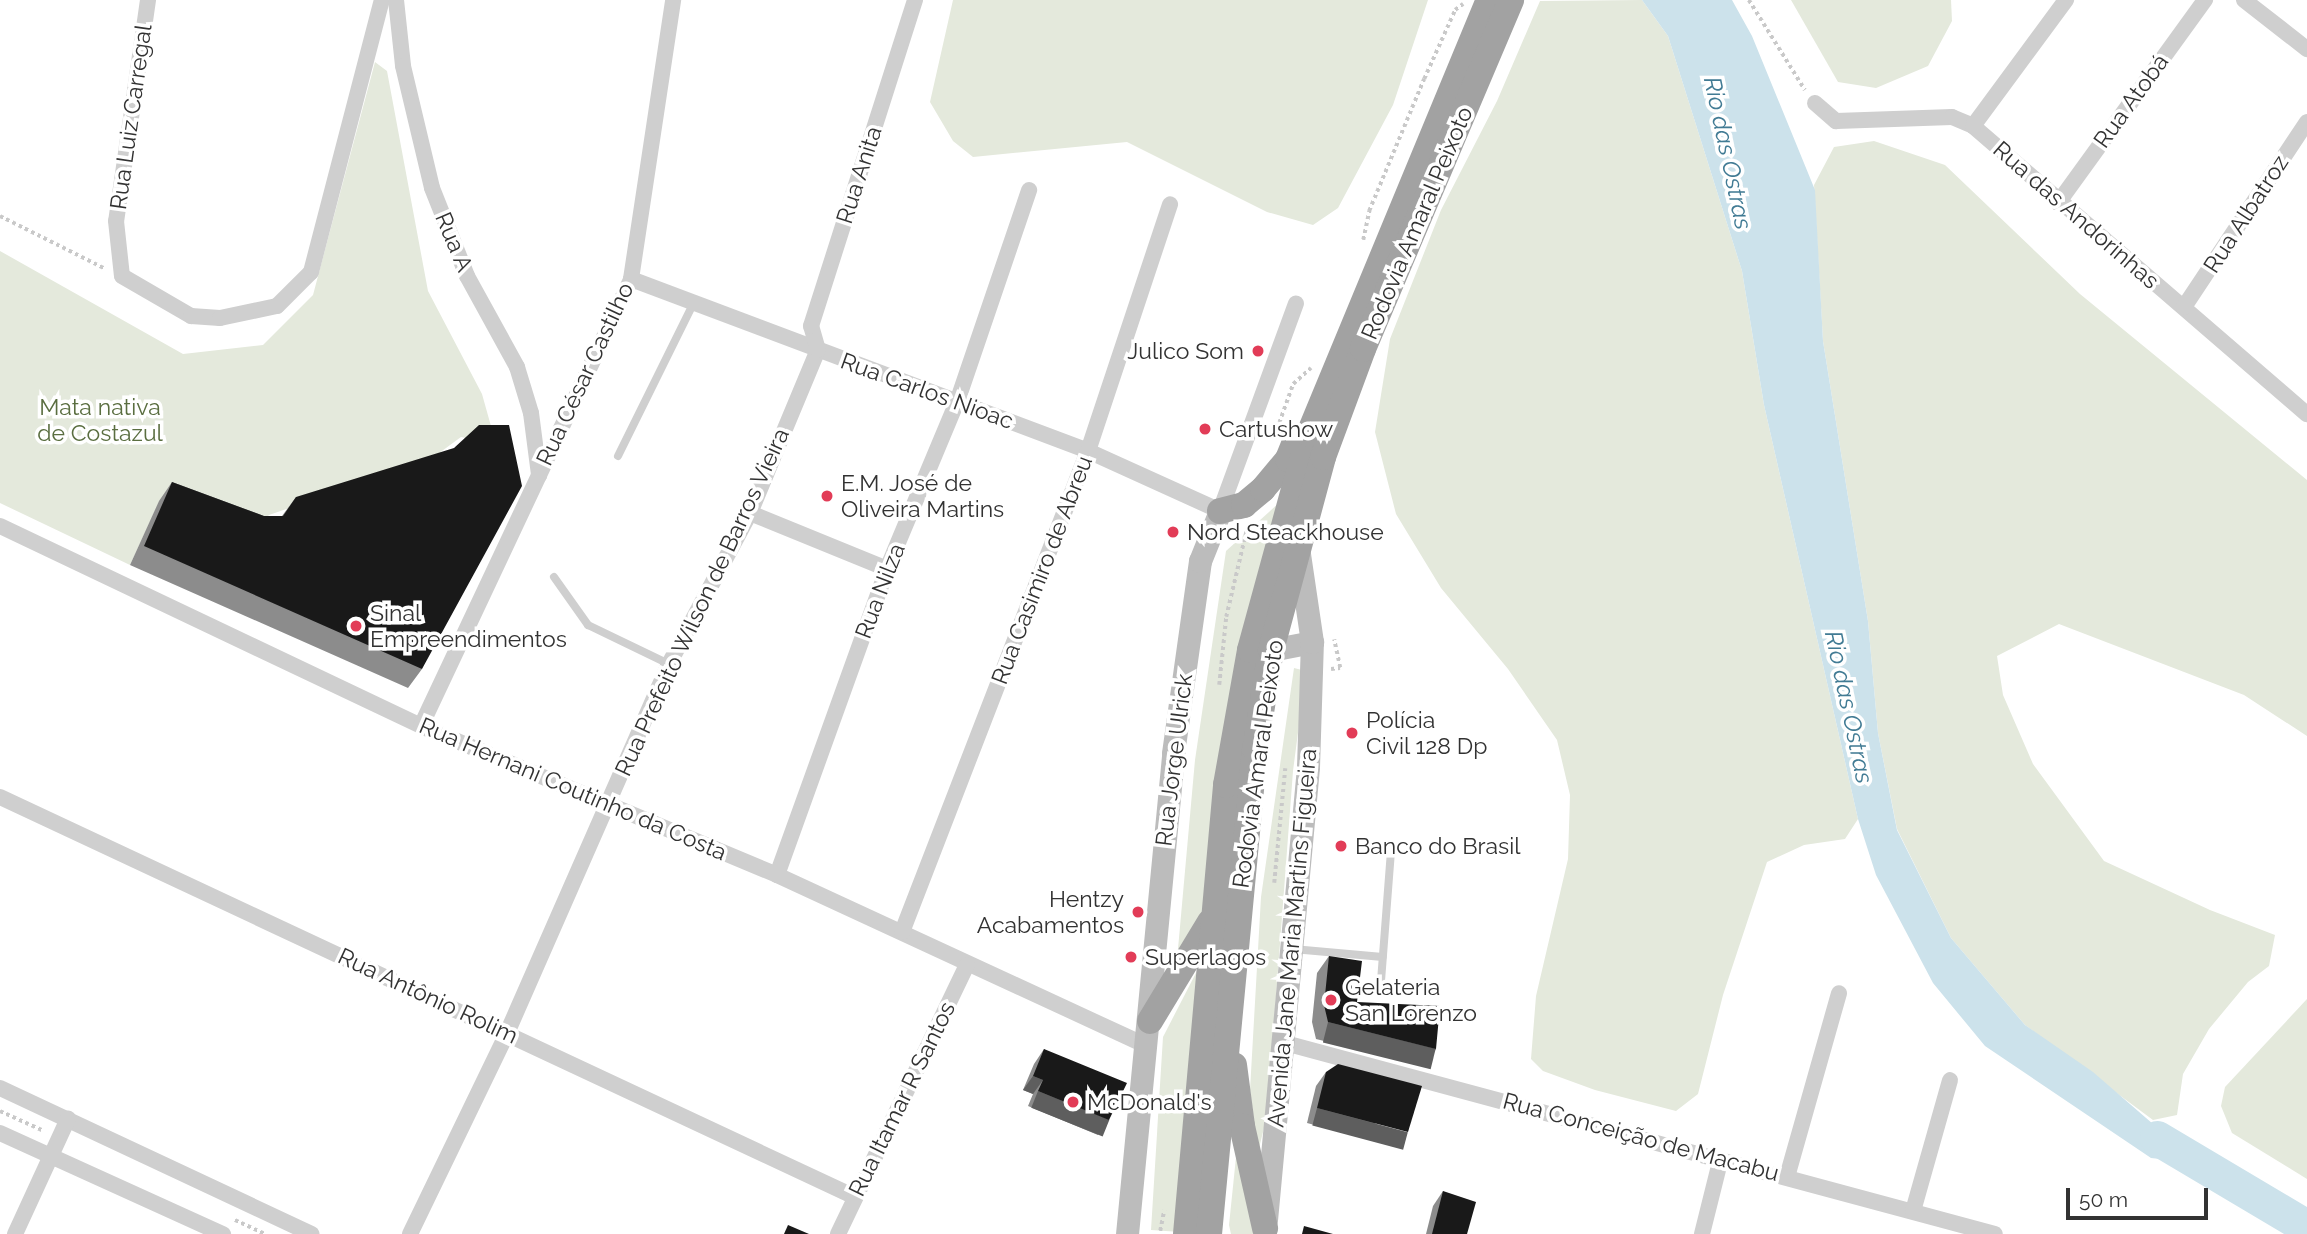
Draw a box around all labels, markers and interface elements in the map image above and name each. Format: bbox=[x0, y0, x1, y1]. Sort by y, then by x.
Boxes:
street label: Rua Luiz Carregal bbox=[104, 23, 158, 211]
street label: Rua Atobá bbox=[2088, 48, 2174, 154]
water label: Rio das Ostras bbox=[1698, 74, 1758, 232]
street label: Rodovia Amaral Peixoto bbox=[1355, 102, 1479, 344]
street label: Rua Anita bbox=[830, 123, 888, 227]
street label: Rua das Andorinhas bbox=[1987, 135, 2165, 295]
street label: Rua Albatroz bbox=[2198, 150, 2294, 278]
street label: Rua A bbox=[429, 208, 479, 276]
street label: Rua César Castilho bbox=[530, 278, 640, 470]
place label: Julico Som bbox=[1127, 337, 1244, 365]
marker: Julico Som bbox=[1250, 343, 1266, 359]
street label: Rua Carlos Nioac bbox=[837, 347, 1017, 435]
park label: Mata nativa de Costazul bbox=[37, 393, 163, 447]
place label: Cartushow bbox=[1219, 415, 1333, 443]
marker: Cartushow bbox=[1197, 421, 1213, 437]
street label: Rua Prefeito Wilson de Barros Vieira bbox=[609, 423, 795, 781]
street label: Rua Casimiro de Abreu bbox=[986, 452, 1098, 688]
place label: E.M. José de Oliveira Martins bbox=[841, 469, 1004, 523]
marker: E.M. José de Oliveira Martins bbox=[819, 488, 835, 504]
place label: Nord Steackhouse bbox=[1187, 518, 1384, 546]
marker: Nord Steackhouse bbox=[1165, 524, 1181, 540]
street label: Rua Nilza bbox=[849, 539, 911, 643]
place label: Sinal Empreendimentos bbox=[370, 599, 567, 653]
marker: Sinal Empreendimentos bbox=[348, 618, 364, 634]
water label: Rio das Ostras bbox=[1819, 628, 1879, 786]
street label: Rodovia Amaral Peixoto bbox=[1227, 637, 1289, 891]
street label: Rua Jorge Ulrick bbox=[1150, 672, 1198, 848]
place label: Polícia Civil 128 Dp bbox=[1366, 706, 1488, 760]
street label: Rua Hernani Coutinho da Costa bbox=[415, 712, 731, 866]
marker: Polícia Civil 128 Dp bbox=[1344, 725, 1360, 741]
street label: Avenida Jane Maria Martins Figueira bbox=[1262, 747, 1322, 1129]
place label: Banco do Brasil bbox=[1355, 832, 1520, 860]
marker: Banco do Brasil bbox=[1333, 838, 1349, 854]
place label: Hentzy Acabamentos bbox=[977, 885, 1124, 939]
marker: Hentzy Acabamentos bbox=[1130, 904, 1146, 920]
street label: Rua Antônio Rolim bbox=[334, 942, 522, 1050]
place label: Superlagos bbox=[1145, 943, 1266, 971]
marker: Superlagos bbox=[1123, 949, 1139, 965]
place label: Gelateria San Lorenzo bbox=[1345, 973, 1477, 1027]
marker: Gelateria San Lorenzo bbox=[1323, 992, 1339, 1008]
street label: Rua Itamar R Santos bbox=[843, 997, 961, 1201]
street label: Rua Conceição de Macabu bbox=[1500, 1087, 1782, 1187]
place label: McDonald's bbox=[1087, 1088, 1212, 1116]
marker: McDonald's bbox=[1065, 1094, 1081, 1110]
scale bar bbox=[2069, 1174, 2211, 1218]
text: 50 m bbox=[2079, 1187, 2128, 1212]

